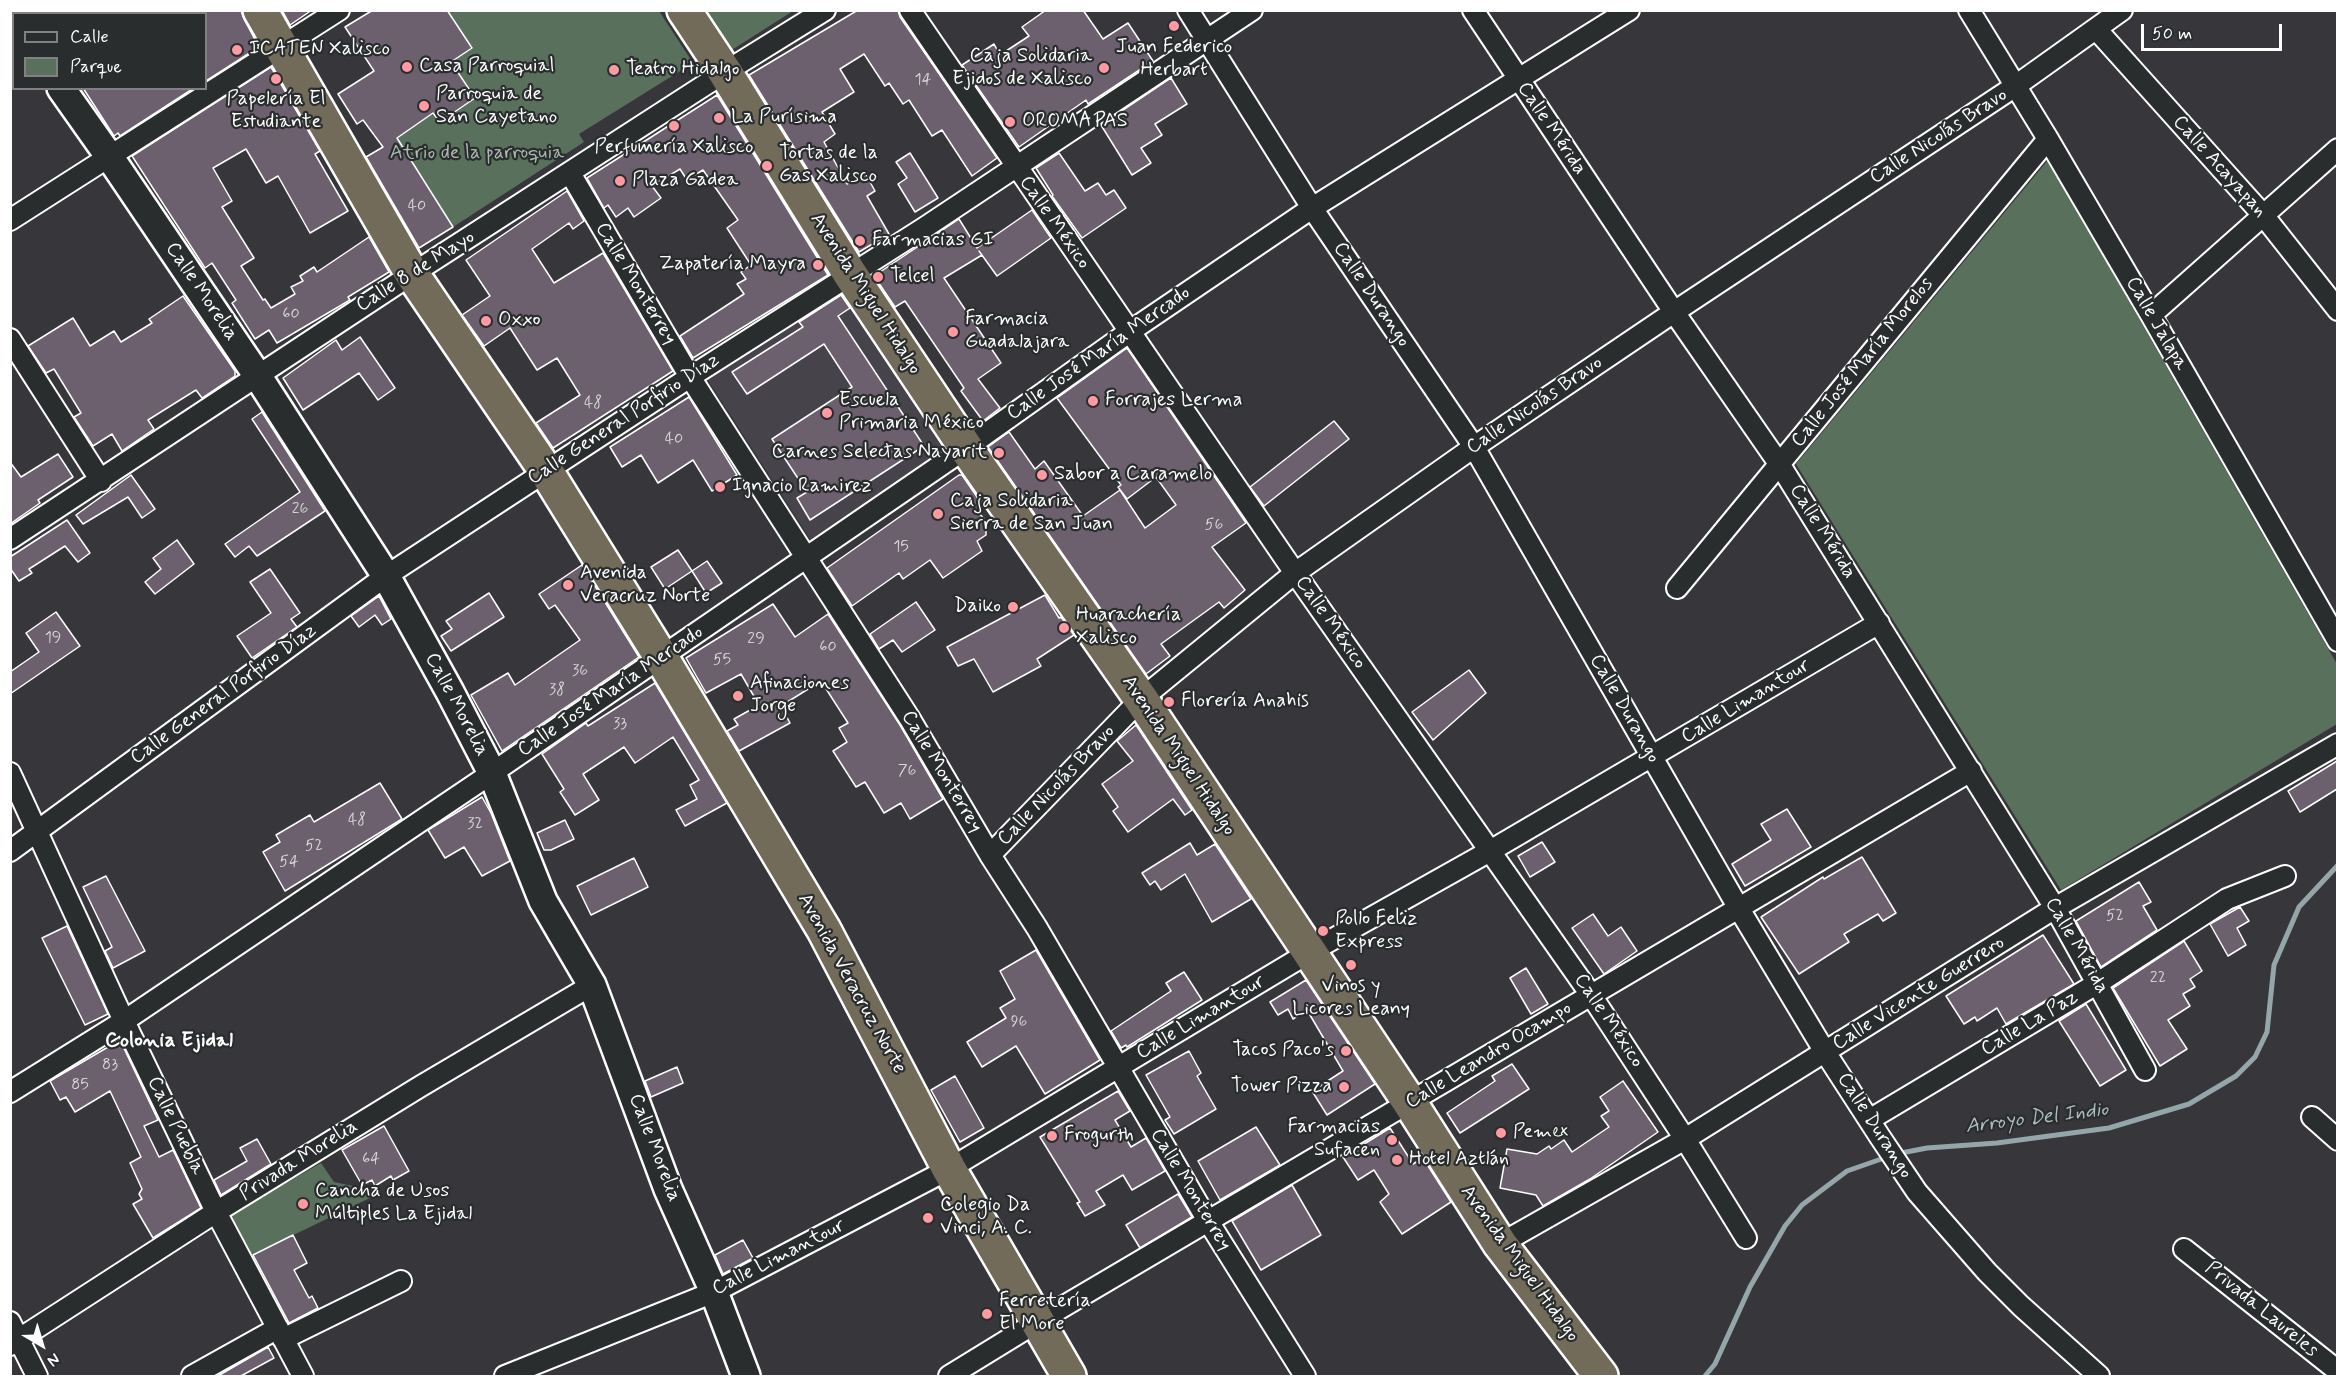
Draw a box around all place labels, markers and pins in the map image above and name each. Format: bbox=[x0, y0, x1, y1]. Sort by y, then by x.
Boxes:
marker: Juan Federico Herbart bbox=[1167, 19, 1181, 33]
place label: Juan Federico Herbart bbox=[1116, 36, 1232, 83]
place label: ICATEN Xalisco bbox=[249, 38, 390, 62]
marker: ICATEN Xalisco bbox=[230, 43, 244, 57]
place label: Caja Solidaria Ejidos de Xalisco bbox=[952, 45, 1092, 92]
place label: Casa Parroquial bbox=[419, 55, 554, 79]
place label: Teatro Hidalgo bbox=[626, 58, 739, 82]
marker: Casa Parroquial bbox=[400, 60, 414, 74]
marker: Caja Solidaria Ejidos de Xalisco bbox=[1097, 61, 1111, 75]
marker: Teatro Hidalgo bbox=[607, 63, 621, 77]
marker: Papelería El Estudiante bbox=[269, 72, 283, 86]
place label: Parroquia de San Cayetano bbox=[436, 83, 557, 130]
place label: Papelería El Estudiante bbox=[226, 88, 326, 135]
marker: Parroquia de San Cayetano bbox=[417, 99, 431, 113]
place label: La Purísima bbox=[731, 106, 837, 130]
place label: OROMAPAS bbox=[1022, 110, 1128, 134]
marker: La Purísima bbox=[712, 111, 726, 125]
marker: OROMAPAS bbox=[1003, 115, 1017, 129]
marker: Perfumería Xalisco bbox=[667, 119, 681, 133]
place label: Perfumería Xalisco bbox=[595, 136, 753, 160]
place label: Tortas de la Gas Xalisco bbox=[779, 142, 878, 189]
marker: Tortas de la Gas Xalisco bbox=[760, 159, 774, 173]
place label: Plaza Gadea bbox=[632, 169, 738, 193]
marker: Plaza Gadea bbox=[613, 174, 627, 188]
place label: Farmacias GI bbox=[872, 229, 994, 253]
marker: Farmacias GI bbox=[853, 234, 867, 248]
place label: Zapatería Mayra bbox=[659, 253, 806, 277]
marker: Zapatería Mayra bbox=[811, 258, 825, 272]
place label: Telcel bbox=[890, 265, 935, 289]
marker: Telcel bbox=[871, 270, 885, 284]
place label: Farmacia Guadalajara bbox=[965, 308, 1069, 355]
place label: Oxxo bbox=[498, 309, 541, 333]
marker: Oxxo bbox=[479, 314, 493, 328]
marker: Farmacia Guadalajara bbox=[946, 325, 960, 339]
place label: Escuela Primaria México bbox=[839, 389, 984, 436]
place label: Forrajes Lerma bbox=[1105, 389, 1243, 413]
marker: Forrajes Lerma bbox=[1086, 394, 1100, 408]
marker: Escuela Primaria México bbox=[820, 406, 834, 420]
place label: Carnes Selectas Nayarit bbox=[772, 441, 987, 465]
marker: Carnes Selectas Nayarit bbox=[992, 446, 1006, 460]
place label: Sabor a Caramelo bbox=[1054, 463, 1212, 487]
marker: Sabor a Caramelo bbox=[1035, 468, 1049, 482]
place label: Ignacio Ramirez bbox=[732, 475, 872, 499]
marker: Ignacio Ramirez bbox=[713, 480, 727, 494]
place label: Caja Solidaria Sierra de San Juan bbox=[950, 490, 1113, 537]
marker: Caja Solidaria Sierra de San Juan bbox=[931, 507, 945, 521]
place label: Avenida Veracruz Norte bbox=[580, 562, 710, 609]
marker: Avenida Veracruz Norte bbox=[561, 578, 575, 592]
place label: Daiko bbox=[954, 595, 1001, 619]
marker: Daiko bbox=[1006, 600, 1020, 614]
place label: Huarachería Xalisco bbox=[1076, 604, 1181, 651]
marker: Huarachería Xalisco bbox=[1057, 621, 1071, 635]
place label: Afinaciones Jorge bbox=[750, 672, 849, 719]
marker: Afinaciones Jorge bbox=[731, 689, 745, 703]
place label: Florería Anahis bbox=[1181, 690, 1309, 714]
marker: Florería Anahis bbox=[1162, 695, 1176, 709]
place label: Pollo Feliz Express bbox=[1335, 908, 1417, 955]
marker: Pollo Feliz Express bbox=[1316, 924, 1330, 938]
marker: Vinos y Licores Leany bbox=[1344, 958, 1358, 972]
place label: Vinos y Licores Leany bbox=[1292, 975, 1410, 1022]
place label: Tacos Paco's bbox=[1232, 1039, 1334, 1063]
marker: Tacos Paco's bbox=[1339, 1044, 1353, 1058]
place label: Tower Pizza bbox=[1231, 1075, 1332, 1099]
marker: Tower Pizza bbox=[1337, 1080, 1351, 1094]
place label: Farmacias Sufacen bbox=[1287, 1116, 1380, 1163]
place label: Pemex bbox=[1513, 1121, 1568, 1145]
place label: Frogurth bbox=[1064, 1124, 1134, 1148]
marker: Pemex bbox=[1494, 1126, 1508, 1140]
marker: Frogurth bbox=[1045, 1129, 1059, 1143]
marker: Farmacias Sufacen bbox=[1385, 1133, 1399, 1147]
place label: Hotel Aztlán bbox=[1409, 1148, 1509, 1172]
marker: Hotel Aztlán bbox=[1390, 1153, 1404, 1167]
place label: Cancha de Usos Múltiples La Ejidal bbox=[315, 1180, 472, 1227]
place label: Colegio Da Vinci, A. C. bbox=[940, 1194, 1032, 1241]
marker: Cancha de Usos Múltiples La Ejidal bbox=[296, 1197, 310, 1211]
marker: Colegio Da Vinci, A. C. bbox=[921, 1211, 935, 1225]
place label: Ferretería El More bbox=[999, 1290, 1091, 1337]
marker: Ferretería El More bbox=[980, 1307, 994, 1321]

